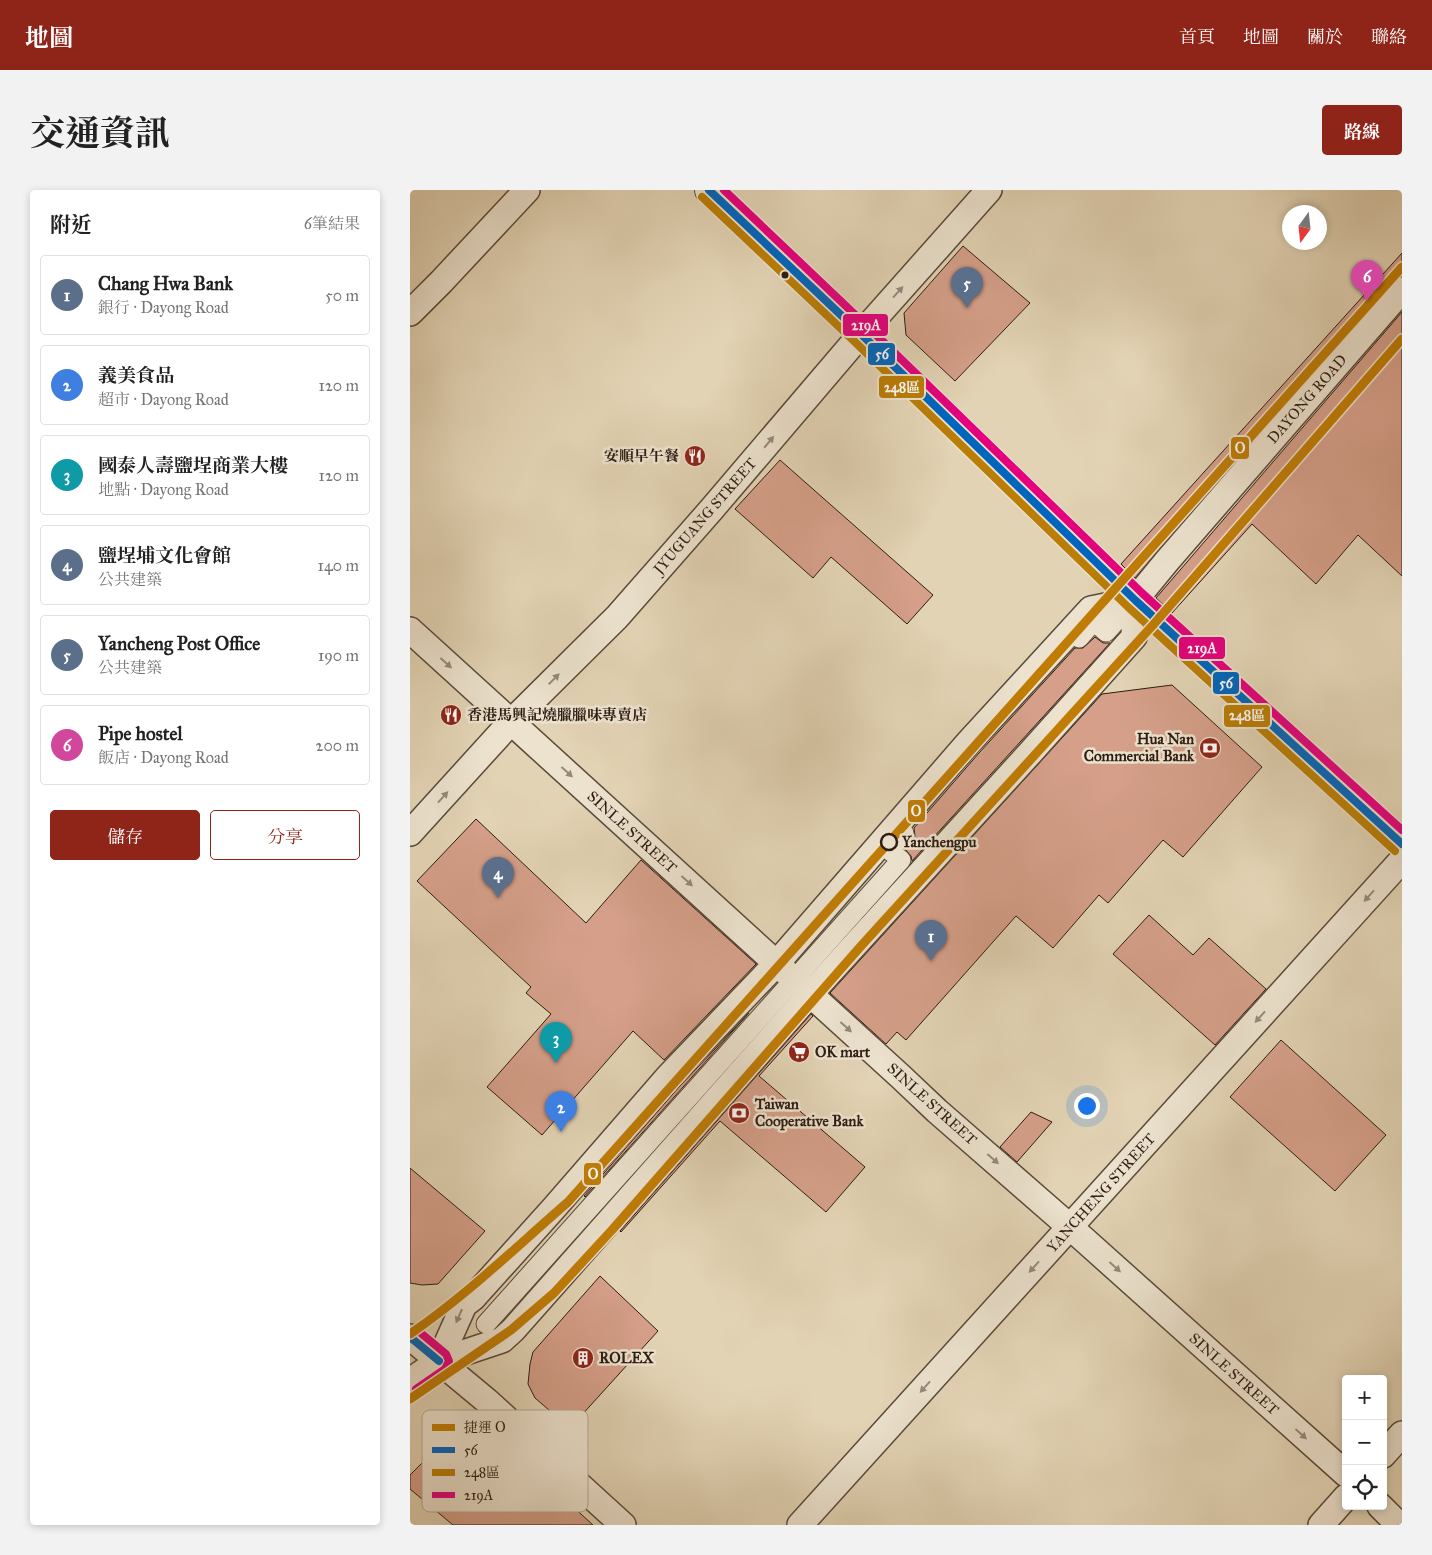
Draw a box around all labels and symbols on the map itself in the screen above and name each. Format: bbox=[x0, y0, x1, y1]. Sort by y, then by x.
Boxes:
north arrow bbox=[1282, 205, 1327, 250]
pin: 6 bbox=[1351, 260, 1383, 301]
pin: 5 bbox=[951, 267, 983, 308]
unlabelled marker bbox=[780, 270, 790, 280]
one-way arrow bbox=[892, 286, 903, 299]
line badge: 219A bbox=[842, 313, 889, 337]
text: 219A bbox=[851, 317, 881, 335]
line badge: 56 bbox=[867, 342, 896, 366]
text: 56 bbox=[875, 346, 890, 363]
street label: DAYONG ROAD bbox=[1264, 351, 1351, 447]
line badge: 248區 bbox=[878, 375, 925, 399]
text: 248區 bbox=[884, 379, 920, 397]
one-way arrow bbox=[763, 436, 774, 449]
line badge: O bbox=[1230, 436, 1250, 460]
text: O bbox=[1235, 440, 1246, 457]
restaurant icon: 安順早午餐 bbox=[683, 444, 707, 468]
place label: 安順早午餐 bbox=[604, 447, 679, 465]
street label: JYUGUANG STREET bbox=[648, 454, 761, 580]
line badge: 219A bbox=[1178, 636, 1226, 660]
text: 219A bbox=[1187, 640, 1217, 658]
one-way arrow bbox=[440, 657, 452, 669]
line badge: 56 bbox=[1212, 671, 1240, 695]
one-way arrow bbox=[548, 673, 560, 685]
text: 56 bbox=[1219, 675, 1234, 692]
restaurant icon: 香港馬興記燒臘臘味專賣店 bbox=[439, 703, 463, 727]
line badge: 248區 bbox=[1223, 704, 1271, 728]
place label: 香港馬興記燒臘臘味專賣店 bbox=[467, 706, 647, 724]
text: 248區 bbox=[1229, 707, 1265, 725]
place label: Hua Nan Commercial Bank bbox=[1084, 730, 1195, 765]
bank icon: Hua Nan Commercial Bank bbox=[1198, 736, 1222, 760]
one-way arrow bbox=[560, 766, 572, 778]
street label: SINLE STREET bbox=[584, 787, 680, 877]
one-way arrow bbox=[437, 792, 449, 804]
line badge: O bbox=[907, 799, 926, 823]
text: O bbox=[911, 803, 922, 820]
marker: Yanchengpu bbox=[880, 833, 898, 851]
place label: Yanchengpu bbox=[901, 833, 977, 852]
pin: 4 bbox=[482, 857, 514, 898]
one-way arrow bbox=[681, 876, 693, 887]
one-way arrow bbox=[1363, 890, 1375, 902]
pin: 1 bbox=[915, 920, 947, 961]
one-way arrow bbox=[1254, 1010, 1266, 1022]
one-way arrow bbox=[840, 1021, 852, 1033]
pin: 3 bbox=[540, 1022, 572, 1063]
supermarket icon: OK mart bbox=[787, 1040, 811, 1064]
place label: OK mart bbox=[815, 1043, 871, 1061]
street label: SINLE STREET bbox=[884, 1059, 980, 1149]
pin: 2 bbox=[545, 1091, 577, 1132]
your location bbox=[1074, 1093, 1100, 1119]
place label: Taiwan Cooperative Bank bbox=[754, 1095, 864, 1131]
bank icon: Taiwan Cooperative Bank bbox=[727, 1101, 751, 1125]
street label: YANCHENG STREET bbox=[1043, 1130, 1159, 1256]
one-way arrow bbox=[986, 1153, 998, 1165]
line badge: O bbox=[583, 1162, 602, 1186]
text: O bbox=[588, 1166, 599, 1183]
one-way arrow bbox=[1028, 1261, 1040, 1273]
one-way arrow bbox=[1108, 1261, 1121, 1272]
one-way arrow bbox=[455, 1309, 463, 1323]
street label: SINLE STREET bbox=[1186, 1329, 1282, 1419]
building icon: ROLEX bbox=[571, 1346, 595, 1370]
place label: ROLEX bbox=[599, 1349, 654, 1367]
one-way arrow bbox=[919, 1381, 930, 1394]
legend bbox=[422, 1410, 588, 1512]
text: 捷運 O bbox=[464, 1419, 506, 1436]
one-way arrow bbox=[1294, 1428, 1307, 1439]
text: 56 bbox=[464, 1442, 479, 1459]
text: 248區 bbox=[464, 1464, 500, 1481]
text: 219A bbox=[464, 1487, 494, 1504]

